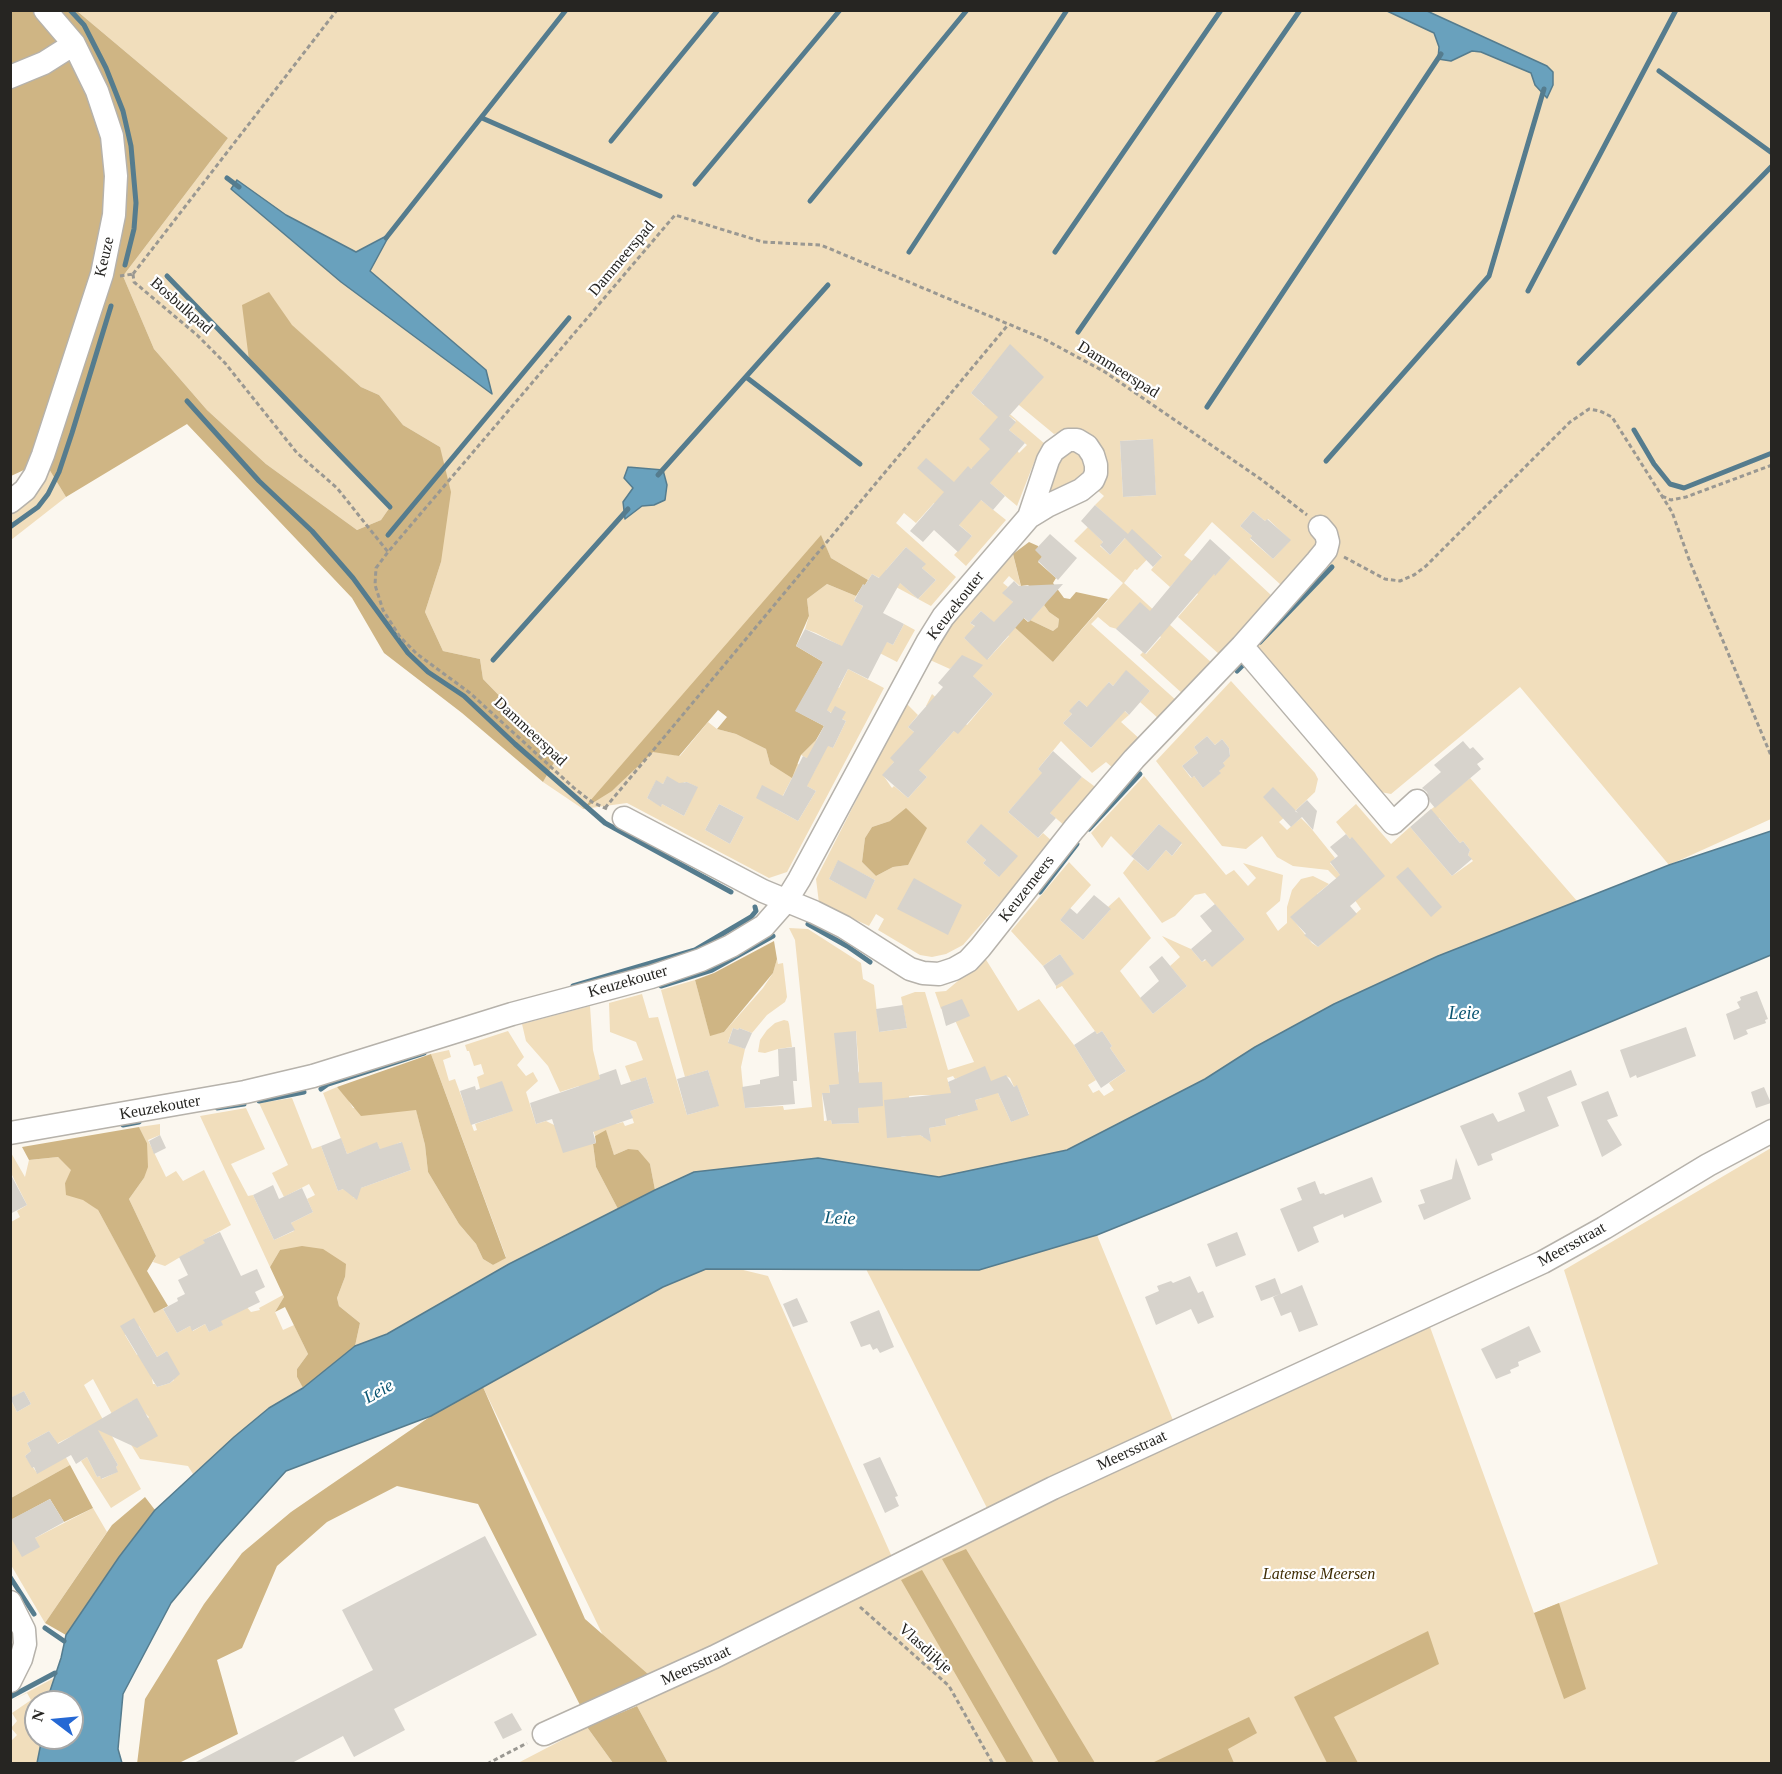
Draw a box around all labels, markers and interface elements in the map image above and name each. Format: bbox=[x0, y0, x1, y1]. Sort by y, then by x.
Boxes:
street label: Dammeerspad bbox=[585, 217, 659, 301]
street label: Keuze bbox=[91, 235, 119, 279]
street label: Bosbulkpad bbox=[146, 274, 216, 338]
street label: Dammeerspad bbox=[1074, 337, 1162, 403]
street label: Keuzekouter bbox=[923, 568, 989, 644]
street label: Dammeerspad bbox=[490, 693, 570, 771]
street label: Keuzemeers bbox=[995, 852, 1059, 926]
street label: Keuzekouter bbox=[586, 962, 670, 1002]
water label: Leie bbox=[1449, 1003, 1479, 1025]
street label: Keuzekouter bbox=[118, 1091, 202, 1125]
water label: Leie bbox=[824, 1207, 856, 1231]
street label: Meersstraat bbox=[1535, 1219, 1609, 1271]
water label: Leie bbox=[360, 1375, 398, 1409]
street label: Meersstraat bbox=[1094, 1427, 1170, 1475]
park label: Latemse Meersen bbox=[1263, 1565, 1375, 1585]
street label: Vlasdijkje bbox=[894, 1620, 956, 1678]
street label: Meersstraat bbox=[658, 1642, 734, 1690]
north arrow bbox=[24, 1690, 84, 1750]
text: N bbox=[28, 1708, 48, 1723]

